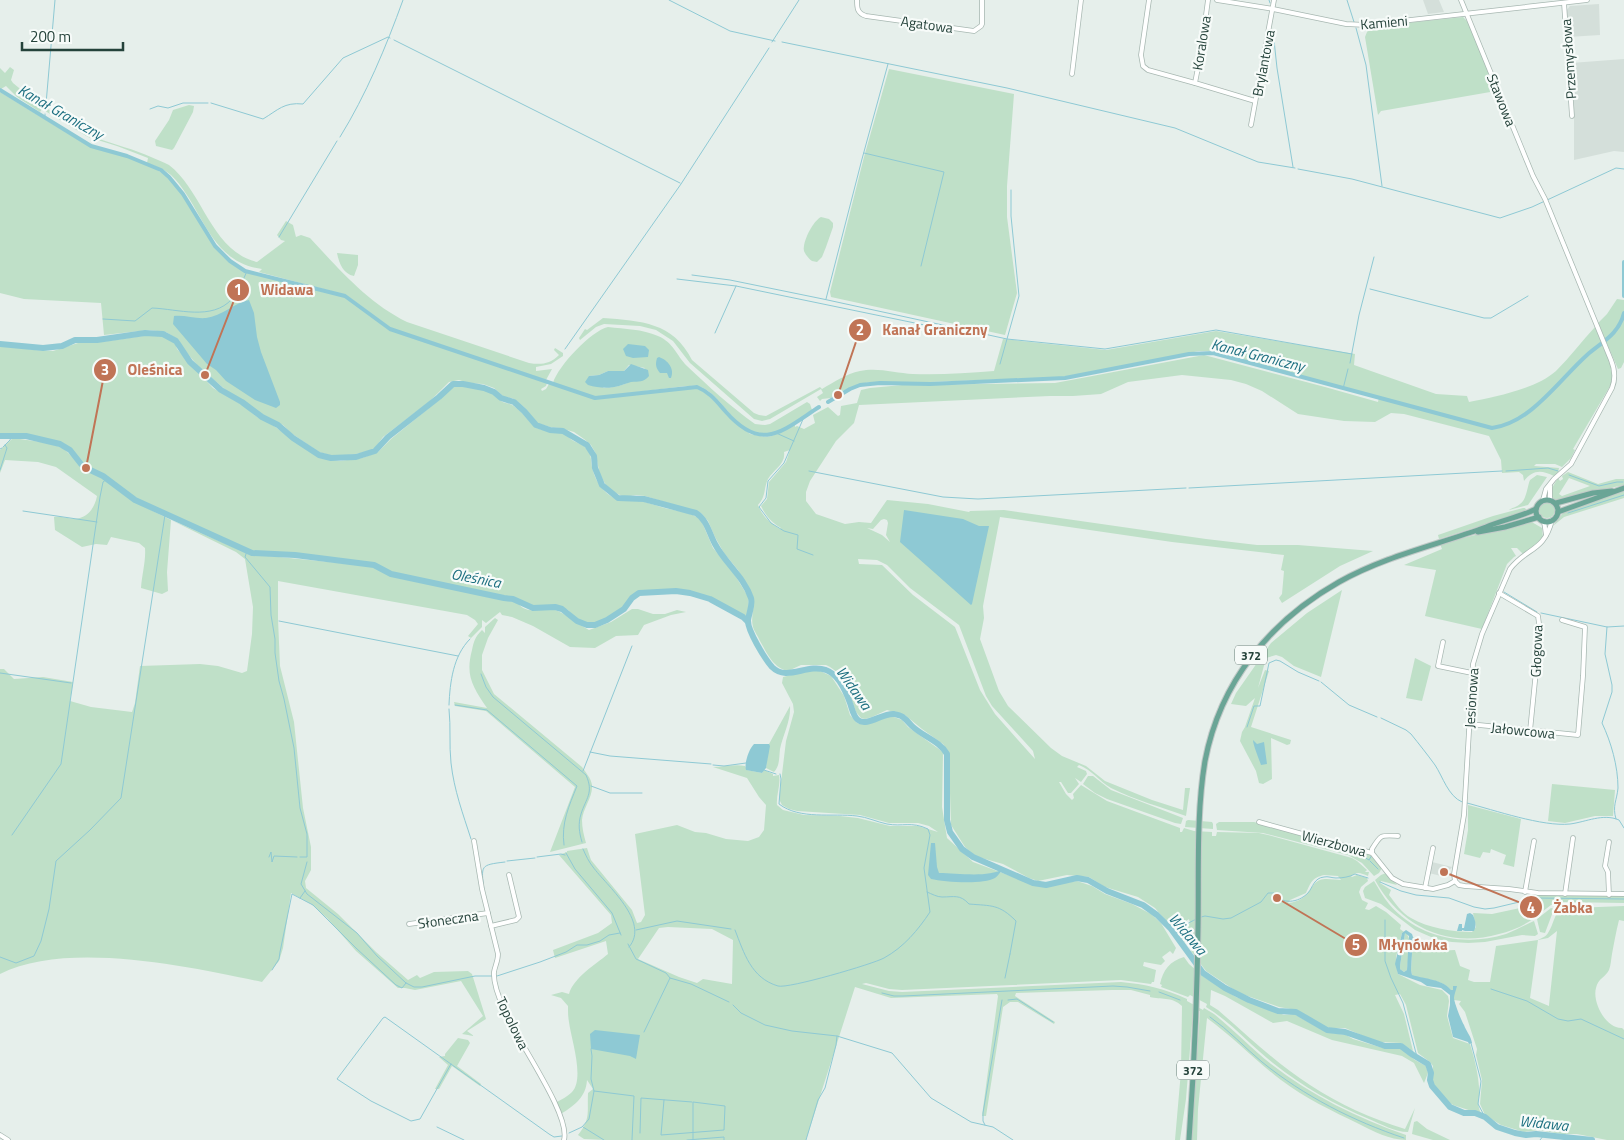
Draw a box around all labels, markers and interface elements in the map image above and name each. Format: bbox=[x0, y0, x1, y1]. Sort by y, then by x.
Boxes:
street label: Kamieni bbox=[1359, 9, 1409, 35]
street label: Agatowa bbox=[900, 10, 954, 38]
street label: Koralowa bbox=[1186, 14, 1216, 72]
street label: Przemysłowa bbox=[1555, 18, 1581, 100]
scale bar bbox=[22, 20, 124, 52]
text: 200 m bbox=[30, 25, 71, 48]
street label: Brylantowa bbox=[1246, 28, 1280, 98]
street label: Stawowa bbox=[1482, 71, 1522, 129]
water label: Kanał Graniczny bbox=[14, 78, 110, 147]
callout: Widawa bbox=[226, 275, 324, 305]
text: 1 bbox=[234, 278, 242, 301]
text: Widawa bbox=[261, 278, 314, 301]
callout: Kanał Graniczny bbox=[848, 315, 998, 345]
text: 2 bbox=[856, 318, 864, 341]
text: Kanał Graniczny bbox=[882, 318, 988, 341]
water label: Kanał Graniczny bbox=[1209, 332, 1309, 378]
callout: Oleśnica bbox=[93, 355, 193, 385]
text: 3 bbox=[101, 358, 109, 381]
text: Oleśnica bbox=[127, 358, 183, 381]
water label: Oleśnica bbox=[449, 562, 504, 594]
street label: Głogowa bbox=[1525, 624, 1547, 678]
road number: 372 bbox=[1235, 646, 1267, 664]
water label: Widawa bbox=[831, 661, 878, 716]
street label: Jesionowa bbox=[1458, 667, 1484, 729]
street label: Jałowcowa bbox=[1490, 716, 1556, 744]
street label: Wierzbowa bbox=[1299, 824, 1369, 862]
callout: Żabka bbox=[1518, 892, 1602, 922]
text: 4 bbox=[1527, 896, 1535, 919]
text: Żabka bbox=[1553, 896, 1593, 919]
street label: Słoneczna bbox=[416, 904, 480, 934]
water label: Widawa bbox=[1163, 908, 1213, 961]
callout: Młynówka bbox=[1344, 930, 1458, 960]
text: 5 bbox=[1352, 933, 1360, 956]
text: Młynówka bbox=[1378, 933, 1448, 956]
street label: Topolowa bbox=[491, 993, 535, 1053]
road number: 372 bbox=[1177, 1060, 1209, 1080]
water label: Widawa bbox=[1518, 1109, 1571, 1137]

